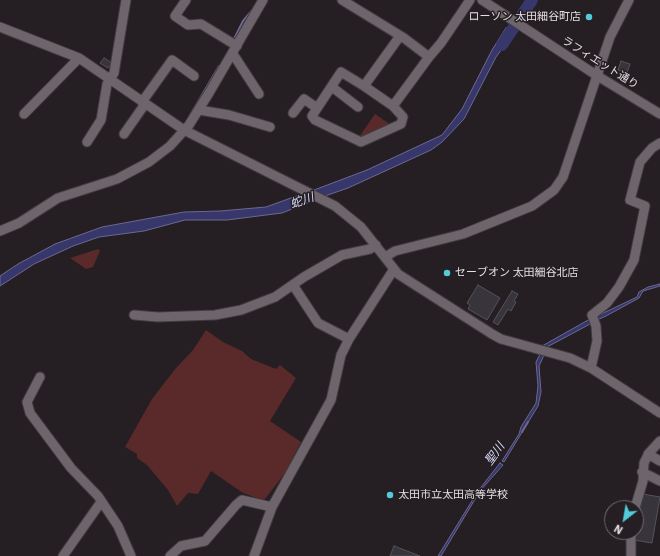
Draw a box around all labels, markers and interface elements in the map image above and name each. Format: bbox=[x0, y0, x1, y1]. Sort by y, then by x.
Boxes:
place label: ローソン 太田細谷町店 bbox=[468, 10, 581, 24]
marker: ローソン 太田細谷町店 bbox=[584, 12, 594, 22]
street label: ラフィエット通り bbox=[559, 34, 641, 92]
water label: 蛇川 bbox=[288, 190, 316, 212]
place label: セーブオン 太田細谷北店 bbox=[455, 266, 579, 280]
marker: セーブオン 太田細谷北店 bbox=[442, 268, 452, 278]
water label: 聖川 bbox=[482, 440, 508, 468]
place label: 太田市立太田高等学校 bbox=[398, 488, 508, 502]
marker: 太田市立太田高等学校 bbox=[385, 490, 395, 500]
north arrow bbox=[604, 500, 644, 540]
text: N bbox=[611, 521, 625, 537]

